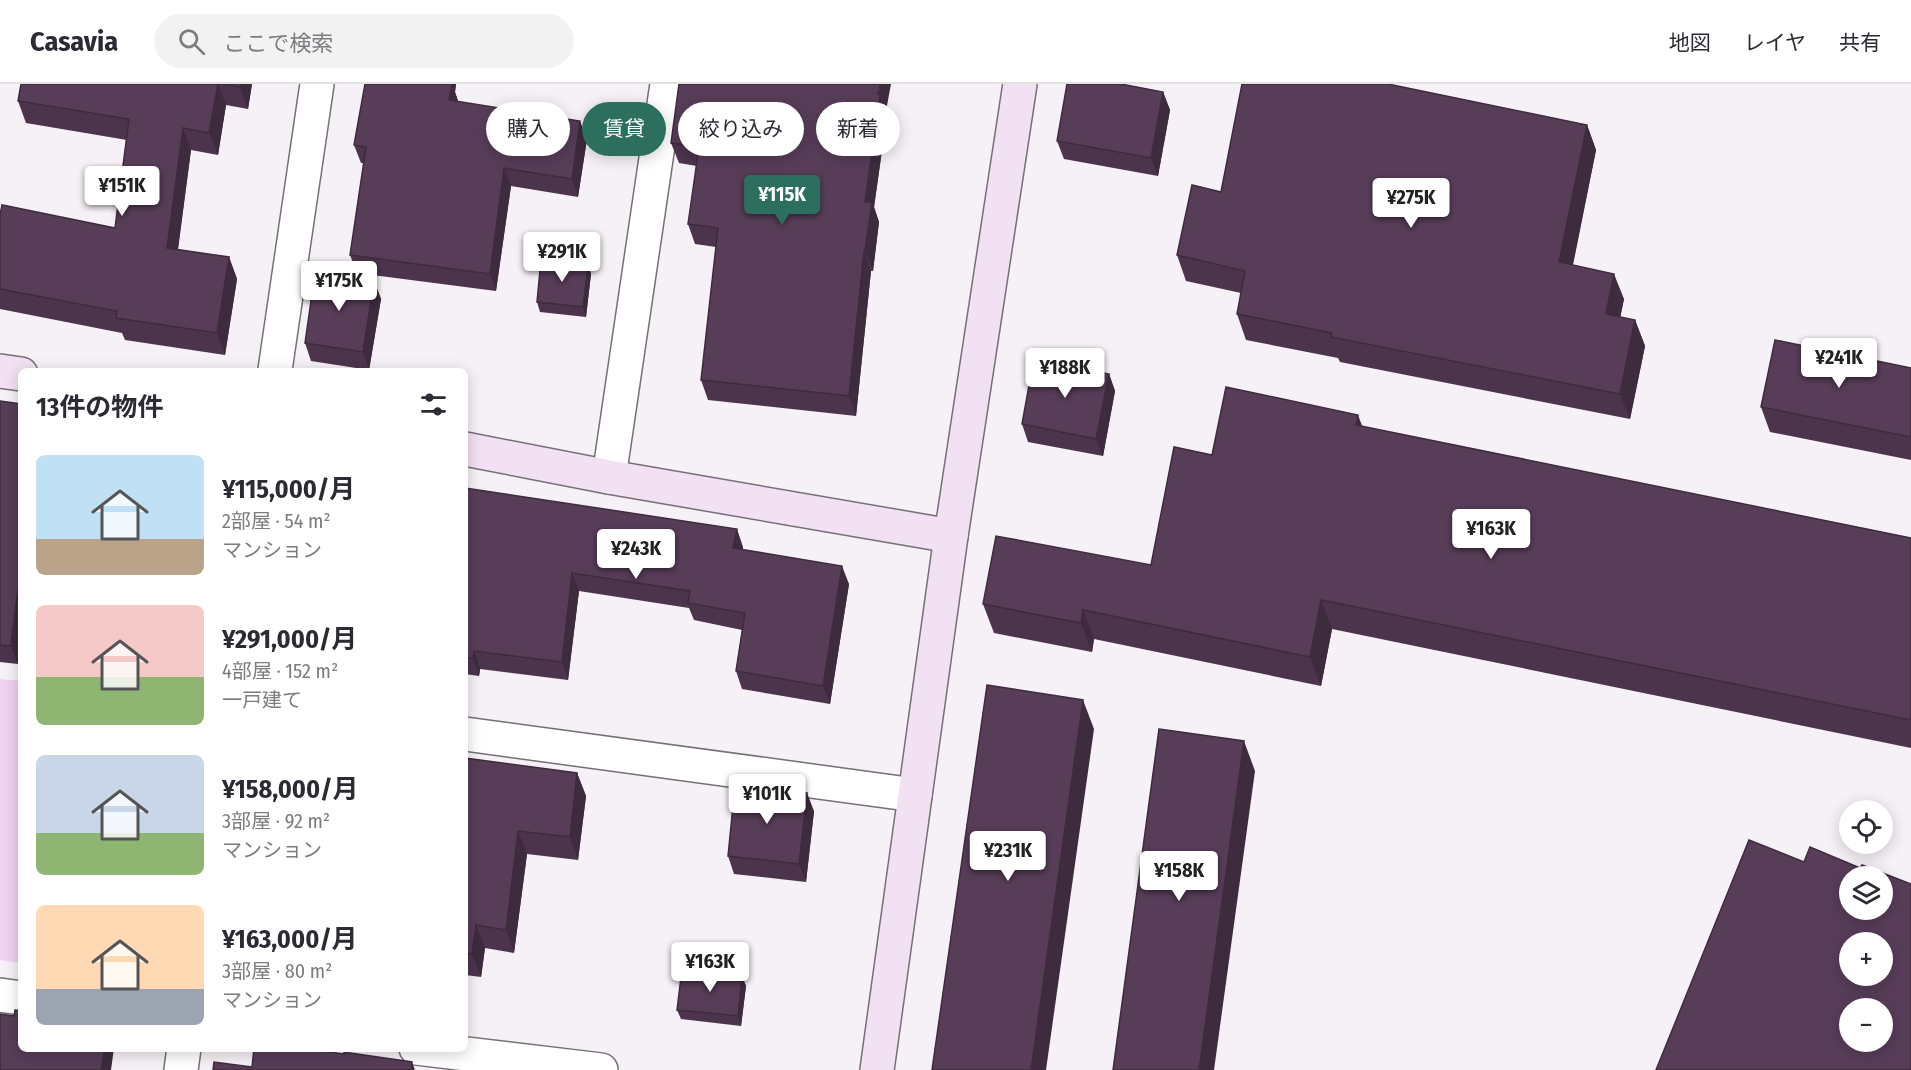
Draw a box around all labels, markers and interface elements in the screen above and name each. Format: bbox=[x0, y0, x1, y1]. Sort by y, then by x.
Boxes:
search box bbox=[154, 14, 574, 68]
text: Casavia bbox=[30, 25, 118, 58]
icon: search bbox=[175, 25, 208, 58]
text: ここで検索 bbox=[223, 30, 333, 57]
text: 地図 bbox=[1669, 30, 1711, 56]
text: レイヤ bbox=[1744, 30, 1806, 56]
text: 共有 bbox=[1839, 30, 1881, 56]
chip: 購入 bbox=[486, 102, 570, 156]
chip: 賃貸 bbox=[582, 102, 666, 156]
chip: 絞り込み bbox=[678, 102, 804, 156]
chip: 新着 bbox=[816, 102, 900, 156]
pin: ¥151K bbox=[80, 166, 164, 217]
text: ¥151K bbox=[98, 173, 146, 197]
pin: ¥115K bbox=[740, 175, 824, 226]
pin: ¥275K bbox=[1369, 178, 1453, 229]
text: ¥115K bbox=[758, 182, 806, 206]
text: ¥275K bbox=[1387, 185, 1435, 209]
pin: ¥291K bbox=[520, 232, 604, 283]
text: ¥291K bbox=[537, 239, 587, 263]
pin: ¥175K bbox=[297, 261, 381, 312]
text: ¥175K bbox=[315, 268, 363, 292]
pin: ¥241K bbox=[1797, 338, 1881, 389]
text: ¥241K bbox=[1815, 345, 1863, 369]
pin: ¥188K bbox=[1023, 348, 1107, 399]
text: ¥188K bbox=[1040, 355, 1090, 379]
icon: filters bbox=[417, 388, 450, 421]
text: 13件の物件 bbox=[36, 392, 163, 423]
text: ¥115,000/月 bbox=[222, 474, 355, 505]
icon: home bbox=[84, 479, 156, 551]
text: 2部屋 · 54 m² bbox=[222, 509, 331, 533]
pin: ¥163K bbox=[1449, 509, 1533, 560]
text: ¥163K bbox=[1466, 516, 1516, 540]
pin: ¥243K bbox=[594, 529, 678, 580]
text: ¥243K bbox=[611, 536, 661, 560]
text: マンション bbox=[222, 538, 322, 562]
text: ¥291,000/月 bbox=[222, 624, 357, 655]
icon: home bbox=[84, 629, 156, 701]
text: 4部屋 · 152 m² bbox=[222, 659, 338, 683]
text: 一戸建て bbox=[222, 688, 302, 712]
text: ¥158,000/月 bbox=[222, 774, 358, 805]
pin: ¥101K bbox=[725, 774, 809, 825]
icon: home bbox=[84, 779, 156, 851]
text: ¥101K bbox=[743, 781, 791, 805]
map controls bbox=[1839, 800, 1893, 1052]
button: locate bbox=[1839, 800, 1893, 854]
text: 3部屋 · 92 m² bbox=[222, 809, 330, 833]
pin: ¥231K bbox=[966, 831, 1050, 882]
text: マンション bbox=[222, 838, 322, 862]
text: ¥231K bbox=[984, 838, 1032, 862]
pin: ¥158K bbox=[1137, 851, 1221, 902]
text: ¥158K bbox=[1154, 858, 1204, 882]
button: layers bbox=[1839, 866, 1893, 920]
text: ¥163,000/月 bbox=[222, 924, 358, 955]
icon: home bbox=[84, 929, 156, 1001]
button: + bbox=[1839, 932, 1893, 986]
pin: ¥163K bbox=[668, 942, 752, 993]
text: ¥163K bbox=[685, 949, 735, 973]
text: 3部屋 · 80 m² bbox=[222, 959, 332, 983]
text: マンション bbox=[222, 988, 322, 1012]
button: − bbox=[1839, 998, 1893, 1052]

